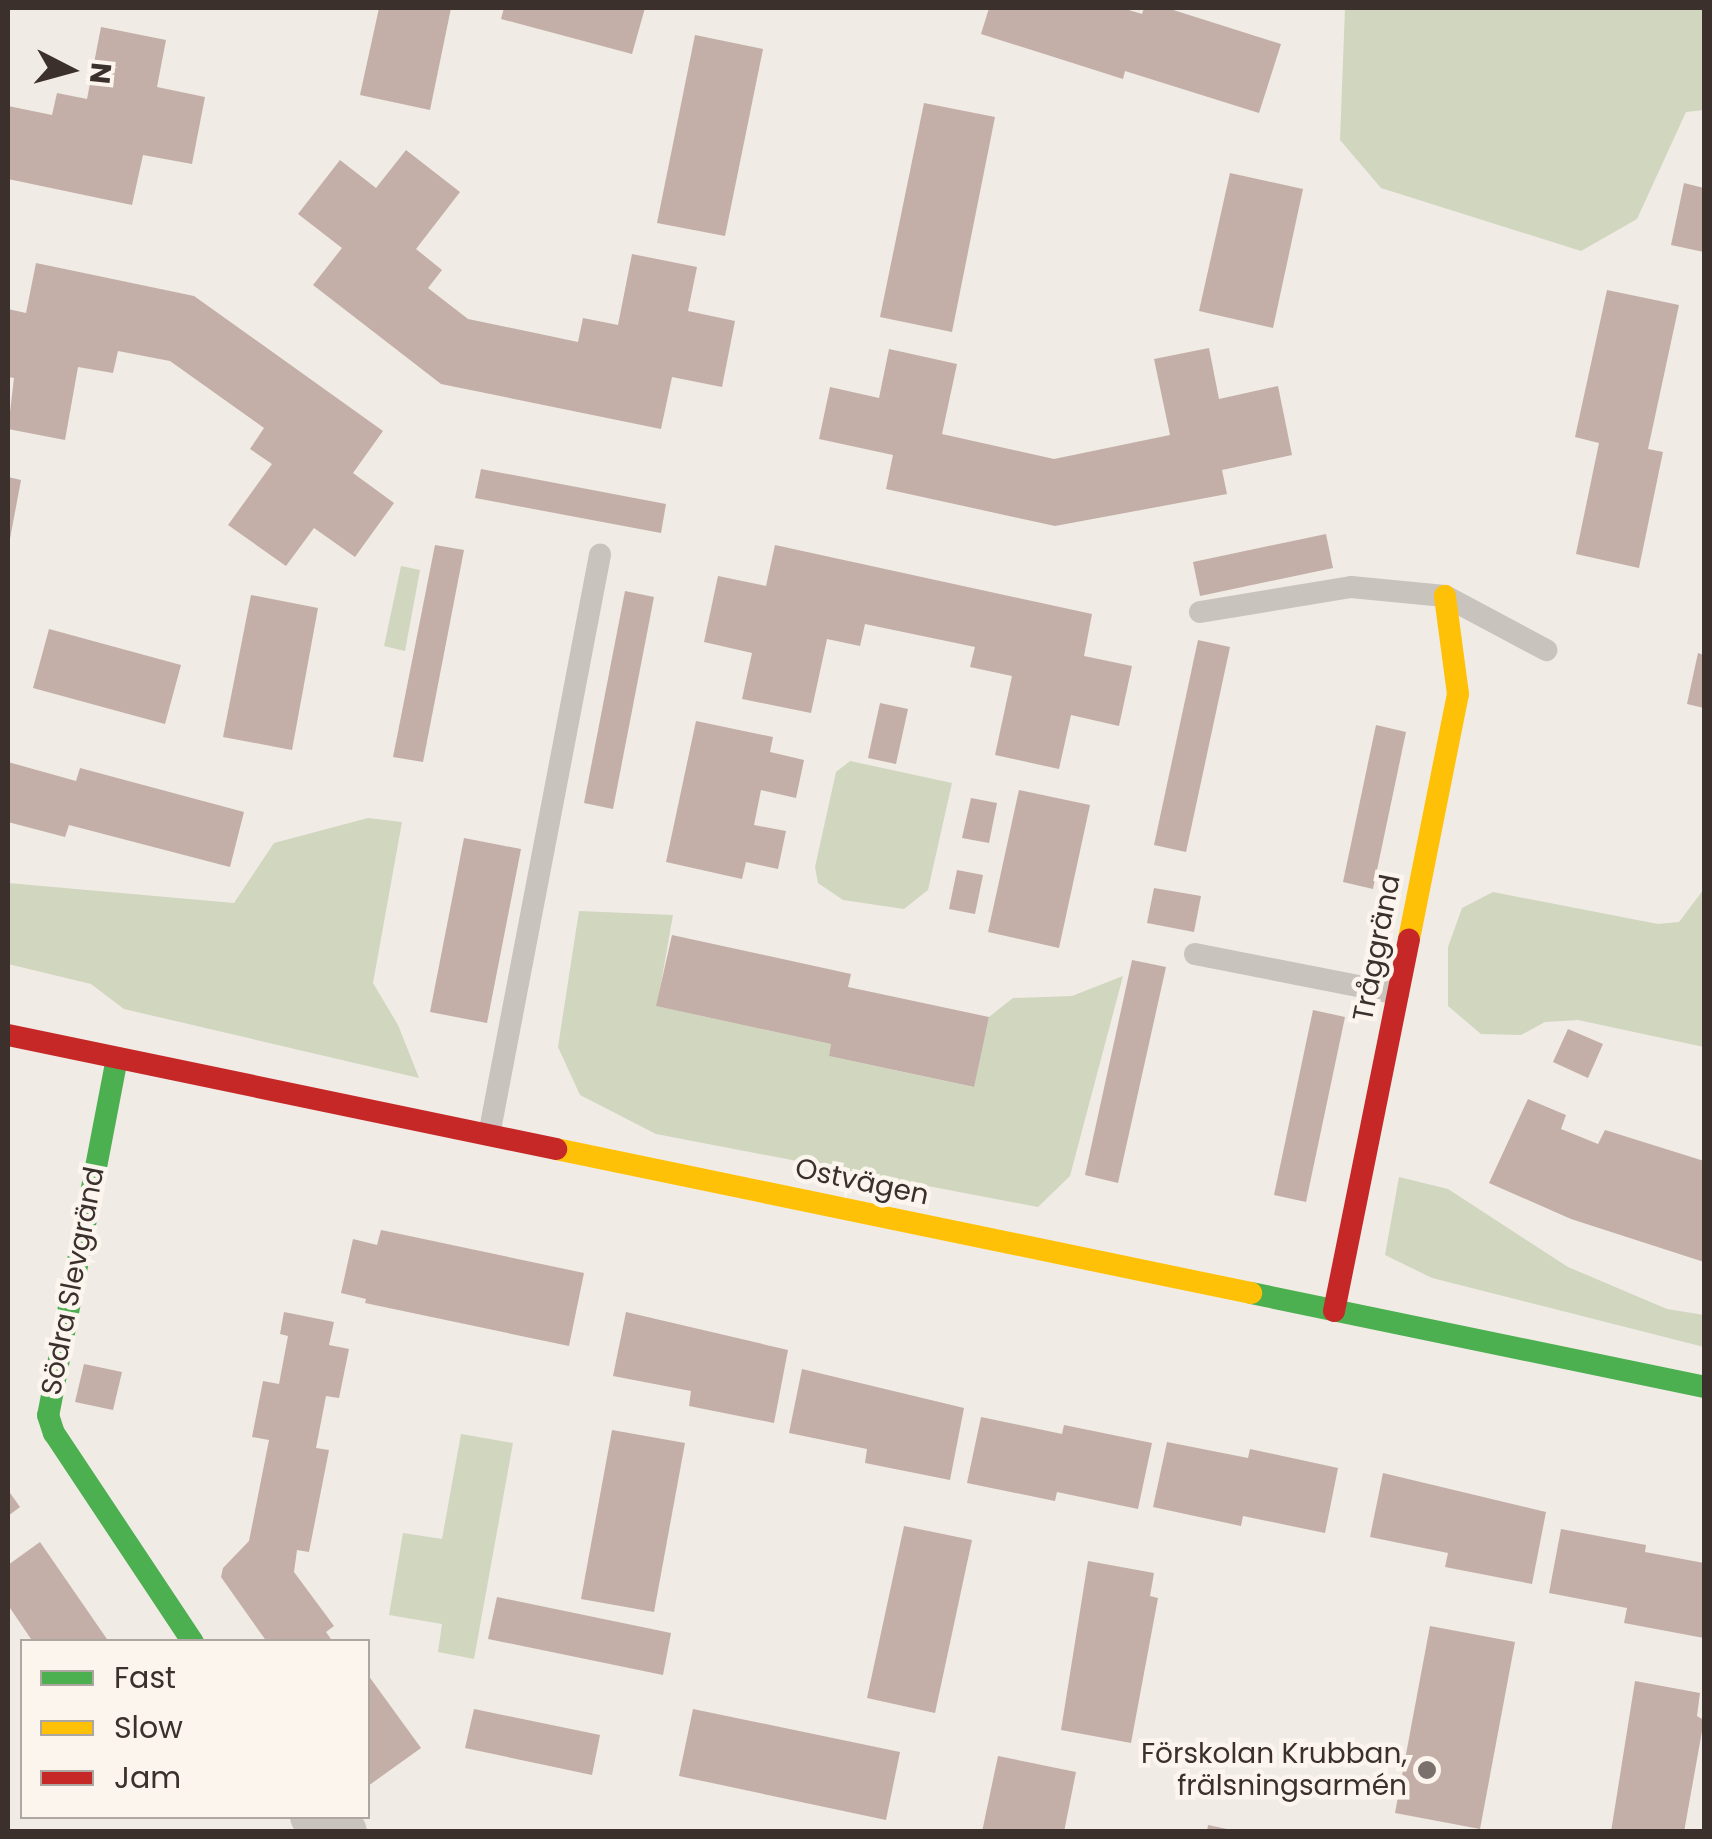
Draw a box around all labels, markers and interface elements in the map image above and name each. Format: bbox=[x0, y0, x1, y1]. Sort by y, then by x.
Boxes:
north arrow bbox=[20, 20, 120, 120]
text: N bbox=[80, 61, 121, 86]
street label: Tråggränd bbox=[1346, 872, 1408, 1024]
street label: Ostvägen bbox=[792, 1151, 932, 1213]
street label: Södra Slevgränd bbox=[34, 1164, 112, 1398]
legend bbox=[20, 1639, 370, 1819]
text: Fast bbox=[114, 1656, 176, 1699]
text: Slow bbox=[114, 1706, 183, 1749]
place label: Förskolan Krubban, frälsningsarmén bbox=[1141, 1737, 1407, 1803]
text: Jam bbox=[114, 1756, 181, 1799]
marker: Förskolan Krubban, frälsningsarmén bbox=[1416, 1759, 1438, 1781]

